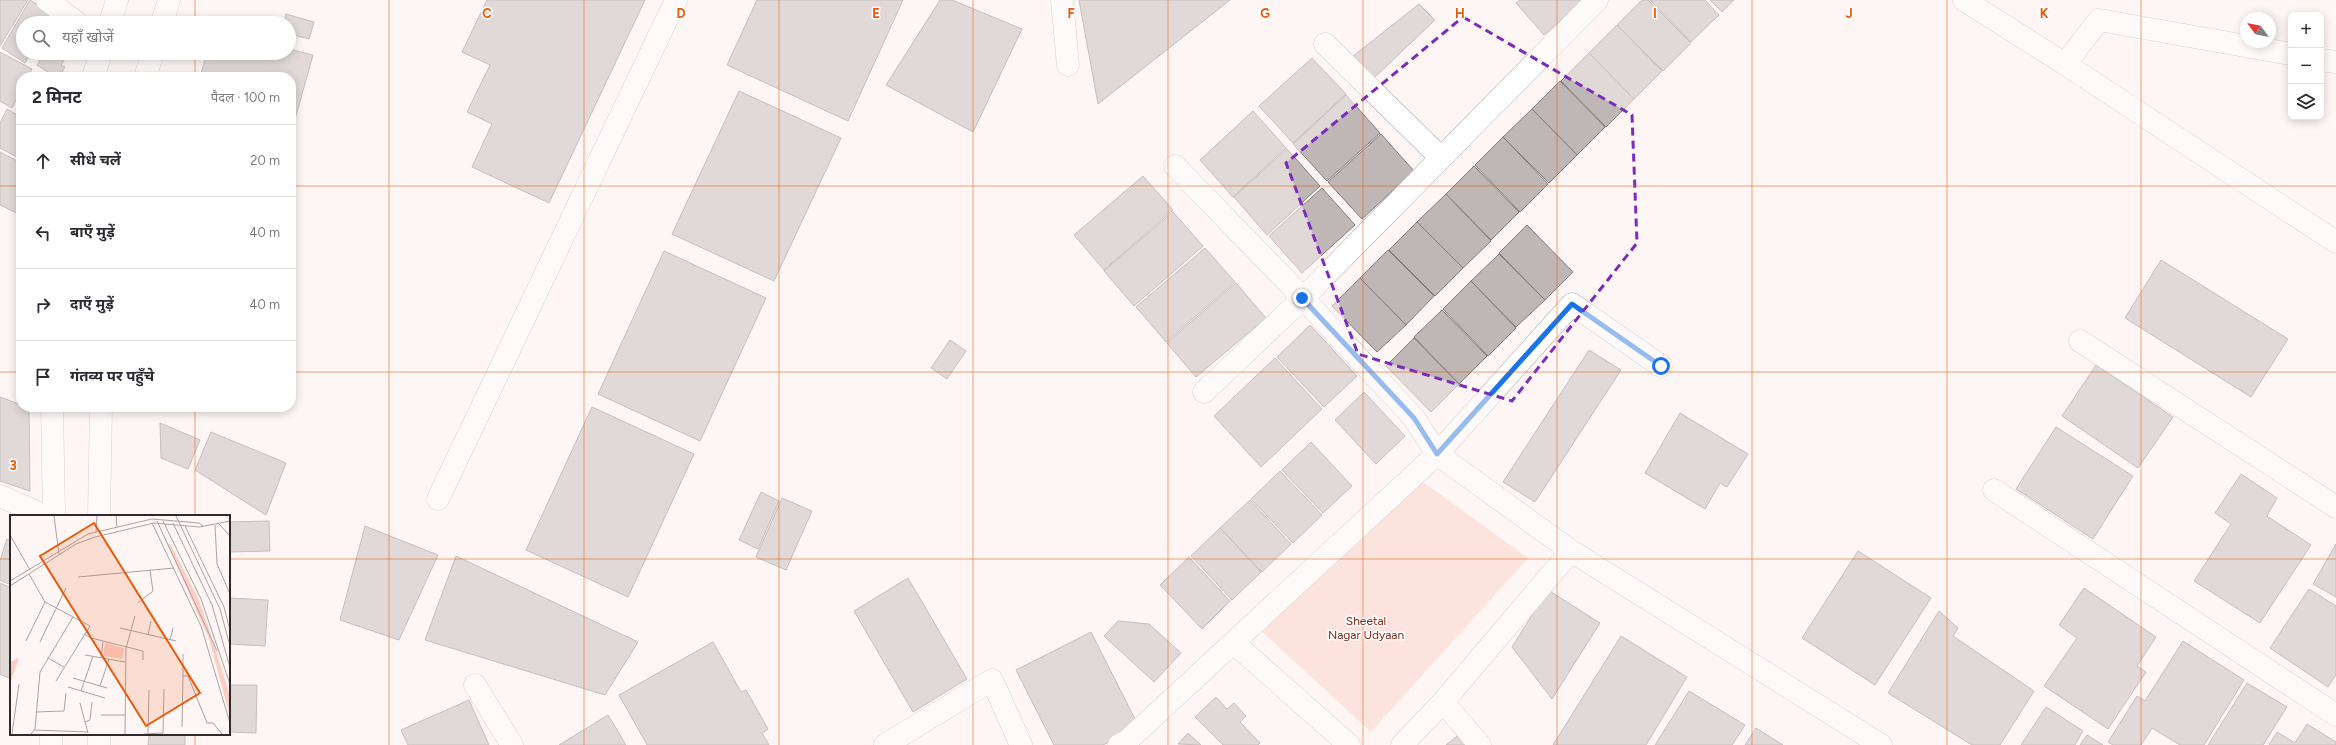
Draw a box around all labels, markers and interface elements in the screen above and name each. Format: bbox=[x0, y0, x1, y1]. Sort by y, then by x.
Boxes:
text: C bbox=[482, 6, 492, 21]
text: D bbox=[676, 6, 686, 21]
text: E bbox=[872, 6, 880, 21]
text: F bbox=[1067, 6, 1075, 21]
text: G bbox=[1260, 6, 1270, 21]
text: H bbox=[1455, 6, 1465, 21]
text: I bbox=[1653, 6, 1657, 21]
text: J bbox=[1845, 6, 1853, 21]
text: K bbox=[2040, 6, 2049, 21]
north arrow bbox=[2240, 12, 2276, 48]
map controls bbox=[2288, 12, 2324, 120]
button: + bbox=[2288, 12, 2324, 48]
search box bbox=[16, 16, 296, 60]
icon: search bbox=[30, 27, 52, 49]
text: यहाँ खोजें bbox=[62, 28, 114, 46]
button: − bbox=[2288, 48, 2324, 84]
button: layers bbox=[2288, 84, 2324, 120]
text: 2 मिनट bbox=[32, 87, 82, 107]
text: पैदल · 100 m bbox=[211, 90, 280, 105]
icon: ahead bbox=[32, 150, 54, 172]
text: सीधे चलें bbox=[70, 151, 121, 169]
text: 20 m bbox=[250, 153, 280, 168]
icon: left bbox=[32, 222, 54, 244]
text: बाएँ मुड़ें bbox=[70, 223, 115, 241]
text: 40 m bbox=[249, 225, 280, 240]
route end bbox=[1293, 289, 1311, 307]
icon: right bbox=[32, 294, 54, 316]
text: दाएँ मुड़ें bbox=[70, 295, 114, 313]
text: 40 m bbox=[249, 297, 280, 312]
route start bbox=[1652, 357, 1670, 375]
icon: arrive bbox=[32, 366, 54, 388]
text: गंतव्य पर पहुँचे bbox=[70, 367, 154, 385]
text: 3 bbox=[9, 458, 17, 473]
inset map bbox=[10, 515, 230, 735]
park label: Sheetal Nagar Udyaan bbox=[1328, 614, 1404, 642]

